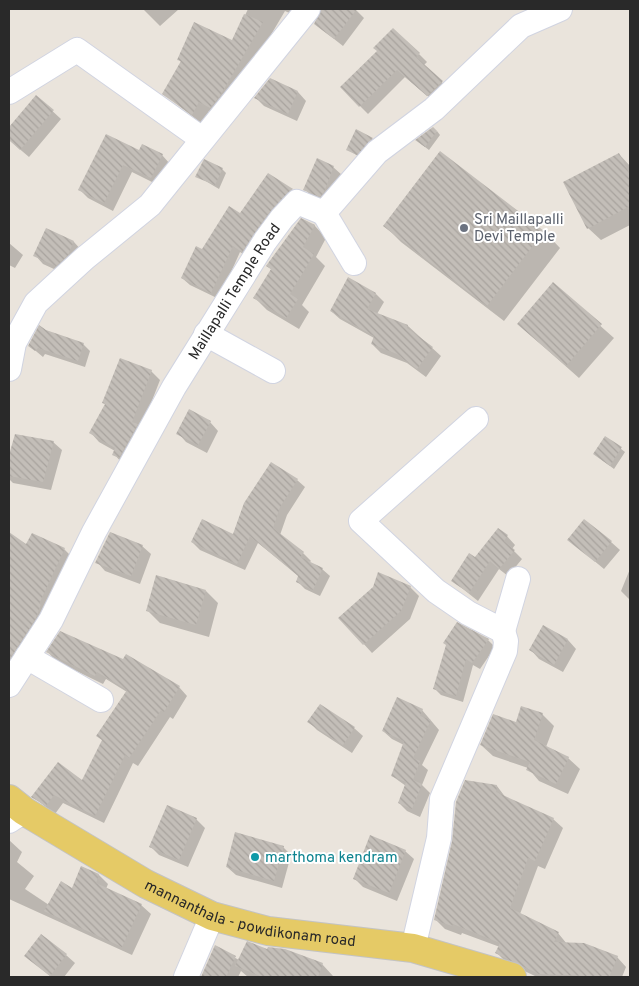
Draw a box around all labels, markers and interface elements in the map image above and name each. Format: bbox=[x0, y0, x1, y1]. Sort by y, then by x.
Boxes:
place label: Sri Maillapalli Devi Temple bbox=[474, 211, 564, 247]
street label: Maillapalli Temple Road bbox=[185, 220, 286, 364]
marker: Sri Maillapalli Devi Temple bbox=[458, 222, 470, 234]
place label: marthoma kendram bbox=[265, 849, 398, 868]
marker: marthoma kendram bbox=[249, 851, 261, 863]
street label: mannanthala - powdikonam road bbox=[141, 877, 357, 952]

